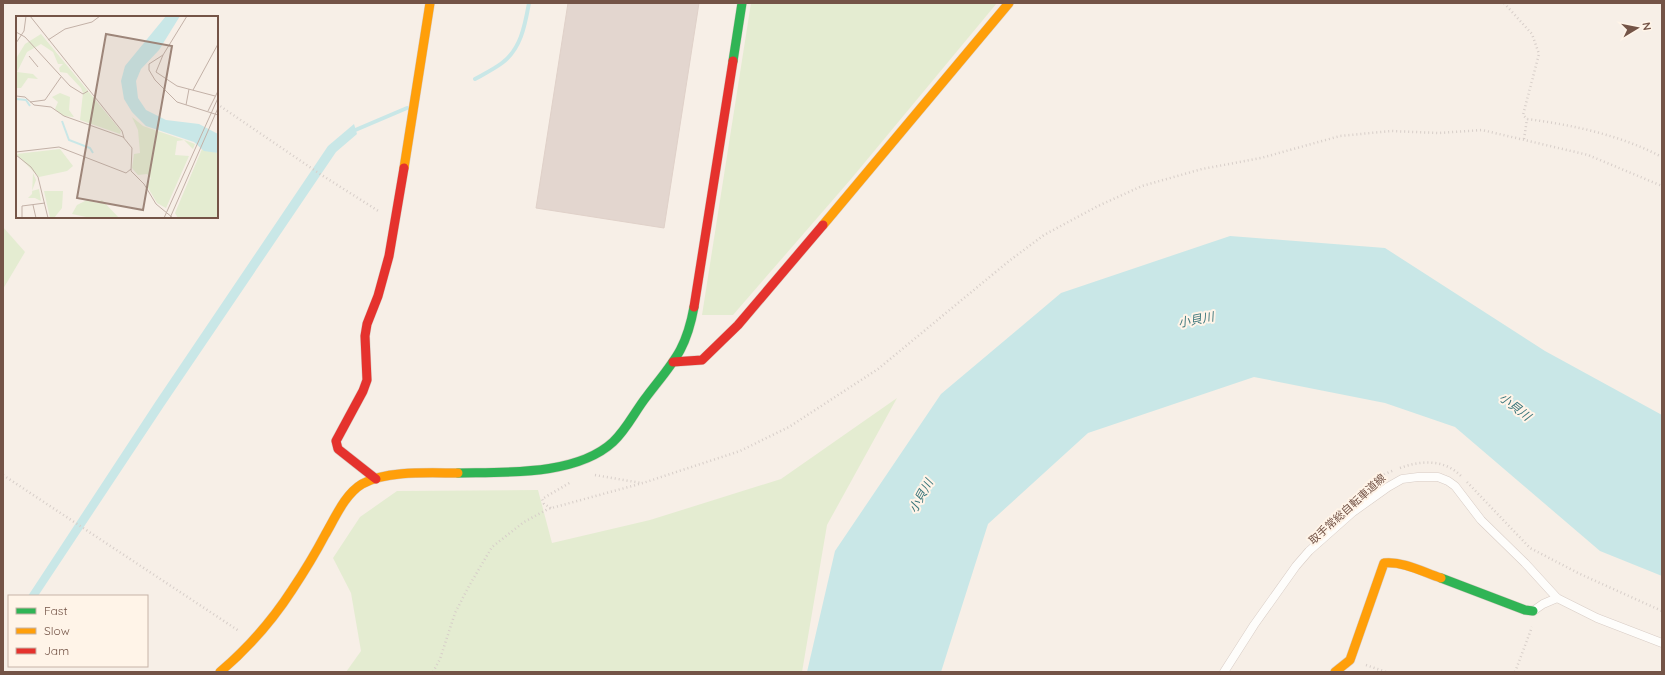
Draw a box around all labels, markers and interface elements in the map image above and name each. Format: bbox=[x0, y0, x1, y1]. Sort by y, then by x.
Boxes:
north arrow bbox=[1617, 8, 1657, 48]
inset map bbox=[16, 16, 218, 218]
text: N bbox=[1639, 21, 1654, 31]
water label: 小貝川 bbox=[1177, 308, 1217, 330]
water label: 小貝川 bbox=[1497, 390, 1536, 425]
street label: 取手常総自転車道線 bbox=[1306, 471, 1388, 547]
water label: 小貝川 bbox=[905, 475, 937, 515]
legend bbox=[8, 595, 148, 667]
text: Fast bbox=[44, 603, 68, 618]
text: Slow bbox=[44, 623, 70, 638]
text: Jam bbox=[44, 643, 69, 658]

